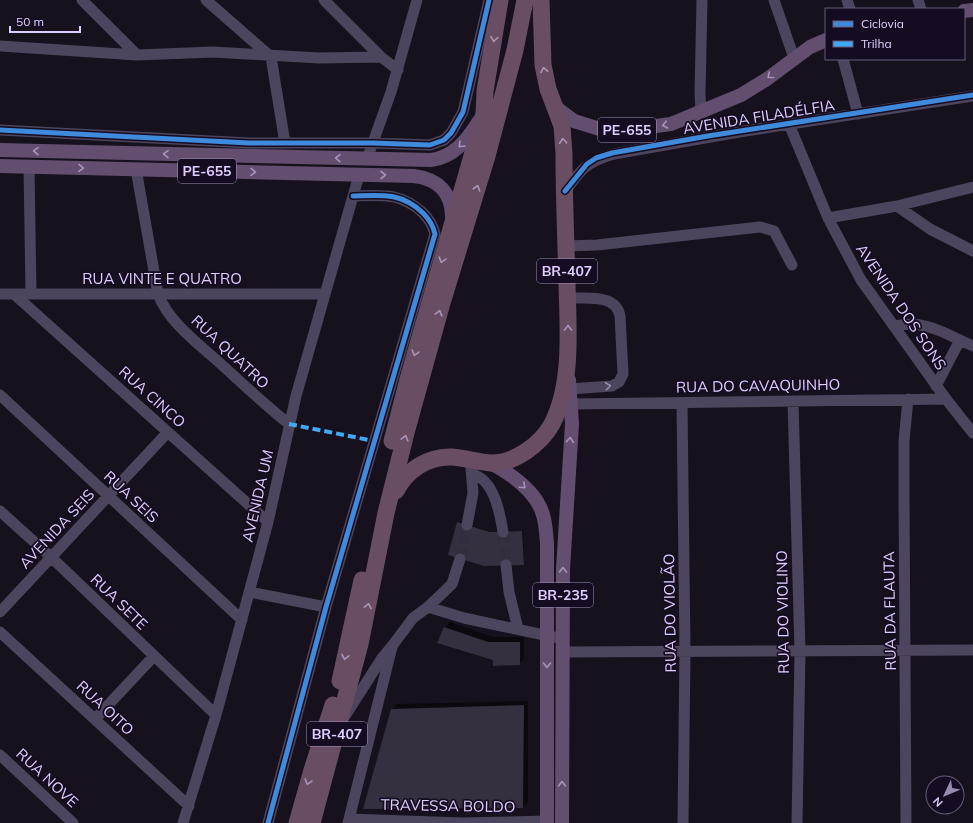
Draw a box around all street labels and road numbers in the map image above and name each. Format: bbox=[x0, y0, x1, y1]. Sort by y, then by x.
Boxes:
street label: AVENIDA FILADÉLFIA bbox=[682, 95, 836, 138]
road number: PE-655 bbox=[598, 118, 656, 142]
road number: PE-655 bbox=[178, 159, 236, 183]
street label: AVENIDA DOS SONS bbox=[852, 240, 951, 373]
road number: BR-407 bbox=[537, 259, 597, 283]
street label: RUA VINTE E QUATRO bbox=[82, 269, 242, 288]
street label: RUA QUATRO bbox=[187, 311, 273, 393]
street label: RUA CINCO bbox=[115, 362, 190, 431]
street label: RUA DO CAVAQUINHO bbox=[676, 375, 840, 396]
street label: AVENIDA UM bbox=[238, 448, 277, 544]
street label: RUA SEIS bbox=[100, 467, 163, 527]
street label: AVENIDA SEIS bbox=[15, 485, 98, 572]
street label: RUA DO VIOLINO bbox=[772, 550, 793, 674]
street label: RUA DA FLAUTA bbox=[879, 551, 900, 671]
street label: RUA DO VIOLÃO bbox=[659, 553, 680, 673]
street label: RUA SETE bbox=[87, 570, 152, 634]
road number: BR-235 bbox=[533, 583, 593, 607]
street label: RUA OITO bbox=[73, 676, 138, 739]
road number: BR-407 bbox=[307, 722, 367, 746]
street label: RUA NOVE bbox=[12, 744, 82, 811]
street label: TRAVESSA BOLDO bbox=[380, 795, 516, 816]

